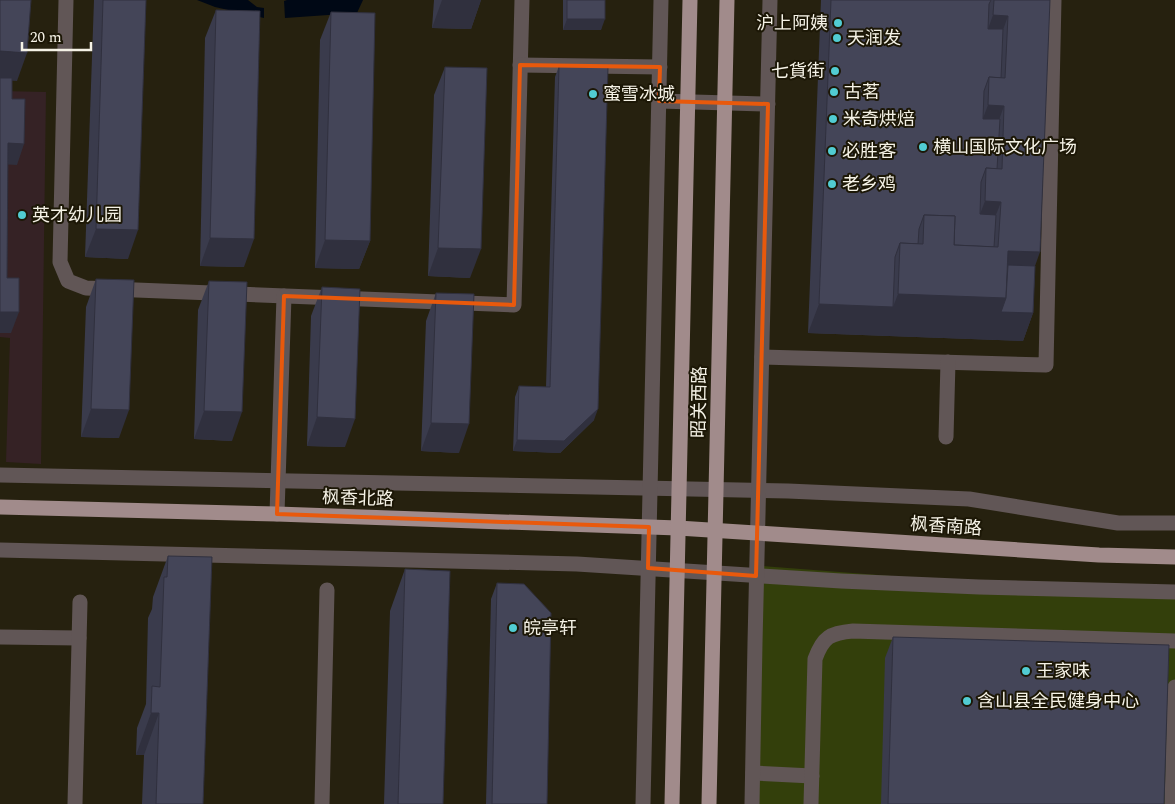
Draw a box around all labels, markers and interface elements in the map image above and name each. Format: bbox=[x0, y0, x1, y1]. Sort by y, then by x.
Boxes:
place label: 沪上阿姨 bbox=[756, 10, 828, 37]
marker: 沪上阿姨 bbox=[832, 17, 844, 29]
scale bar bbox=[22, 20, 91, 52]
place label: 天润发 bbox=[847, 25, 901, 52]
text: 20 m bbox=[30, 26, 62, 49]
marker: 天润发 bbox=[831, 32, 843, 44]
place label: 七貨街 bbox=[771, 58, 825, 85]
marker: 七貨街 bbox=[829, 65, 841, 77]
place label: 古茗 bbox=[844, 79, 880, 106]
place label: 蜜雪冰城 bbox=[603, 81, 675, 108]
marker: 古茗 bbox=[828, 86, 840, 98]
marker: 蜜雪冰城 bbox=[587, 88, 599, 100]
place label: 米奇烘焙 bbox=[843, 106, 915, 133]
marker: 米奇烘焙 bbox=[827, 113, 839, 125]
place label: 横山国际文化广场 bbox=[933, 134, 1077, 161]
place label: 必胜客 bbox=[842, 138, 896, 165]
marker: 横山国际文化广场 bbox=[917, 141, 929, 153]
marker: 必胜客 bbox=[826, 145, 838, 157]
place label: 老乡鸡 bbox=[842, 171, 896, 198]
marker: 老乡鸡 bbox=[826, 178, 838, 190]
place label: 英才幼儿园 bbox=[32, 202, 122, 229]
marker: 英才幼儿园 bbox=[16, 209, 28, 221]
street label: 昭关西路 bbox=[685, 366, 714, 438]
street label: 枫香北路 bbox=[322, 484, 394, 513]
street label: 枫香南路 bbox=[909, 511, 983, 542]
place label: 皖亭轩 bbox=[523, 615, 577, 642]
marker: 皖亭轩 bbox=[507, 622, 519, 634]
place label: 王家味 bbox=[1036, 658, 1090, 685]
marker: 王家味 bbox=[1020, 665, 1032, 677]
place label: 含山县全民健身中心 bbox=[977, 688, 1139, 715]
marker: 含山县全民健身中心 bbox=[961, 695, 973, 707]

